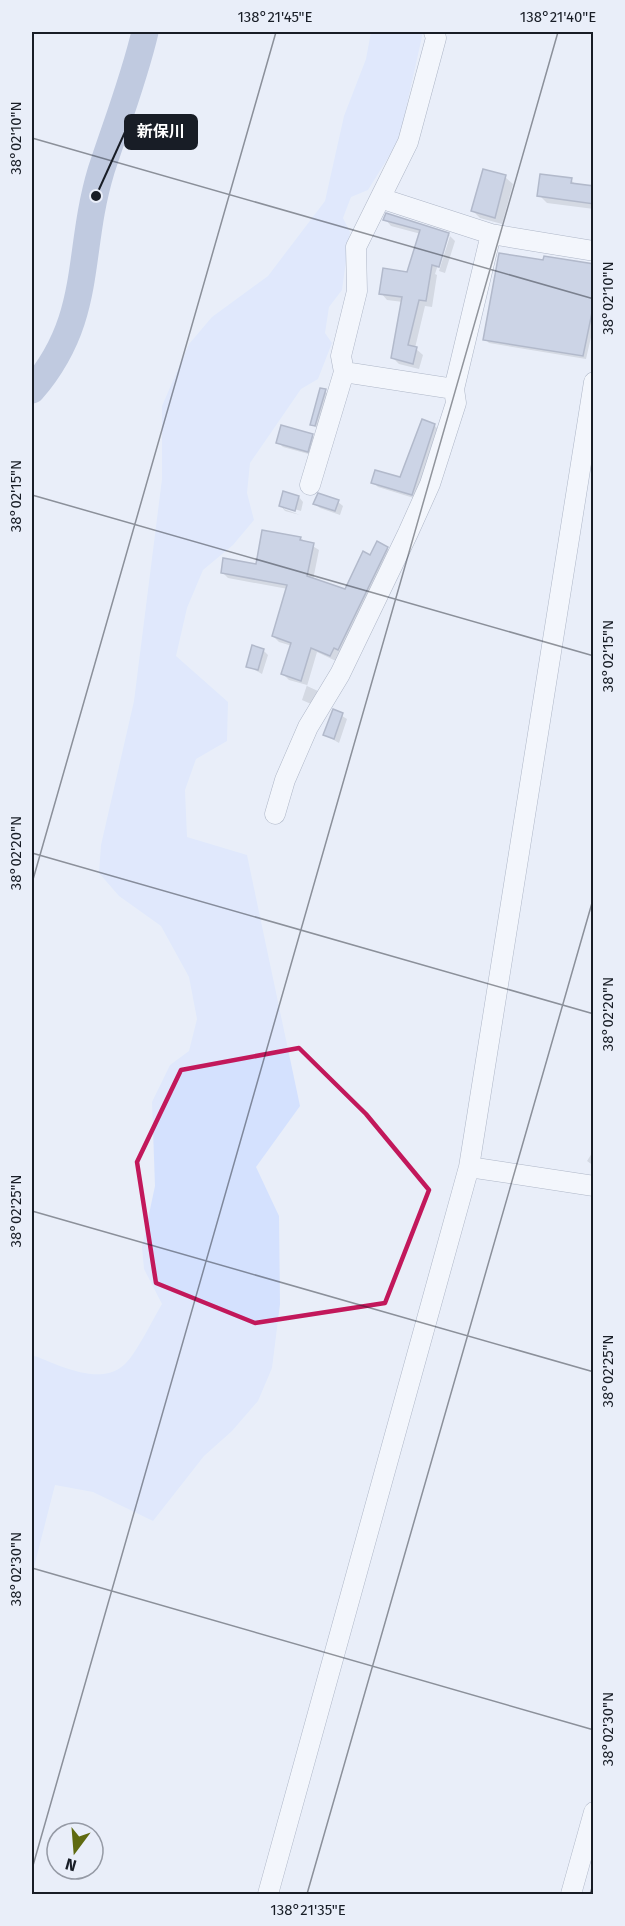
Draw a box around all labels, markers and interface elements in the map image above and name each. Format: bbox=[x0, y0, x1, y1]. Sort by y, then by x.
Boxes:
text: 138°21'45"E bbox=[237, 8, 313, 26]
text: 138°21'40"E bbox=[520, 8, 596, 26]
text: 38°02'10"N bbox=[7, 101, 25, 175]
callout: 新保川 bbox=[125, 115, 197, 149]
text: 新保川 bbox=[137, 122, 185, 141]
text: 38°02'10"N bbox=[599, 261, 617, 335]
text: 38°02'15"N bbox=[7, 460, 25, 532]
text: 38°02'15"N bbox=[599, 620, 617, 692]
text: 38°02'20"N bbox=[7, 816, 25, 890]
text: 38°02'20"N bbox=[599, 977, 617, 1051]
text: 38°02'25"N bbox=[7, 1174, 25, 1248]
text: 38°02'25"N bbox=[599, 1334, 617, 1408]
text: 38°02'30"N bbox=[7, 1532, 25, 1606]
text: 38°02'30"N bbox=[599, 1692, 617, 1766]
north arrow bbox=[45, 1821, 105, 1881]
text: N bbox=[63, 1854, 79, 1876]
text: 138°21'35"E bbox=[270, 1901, 346, 1919]

